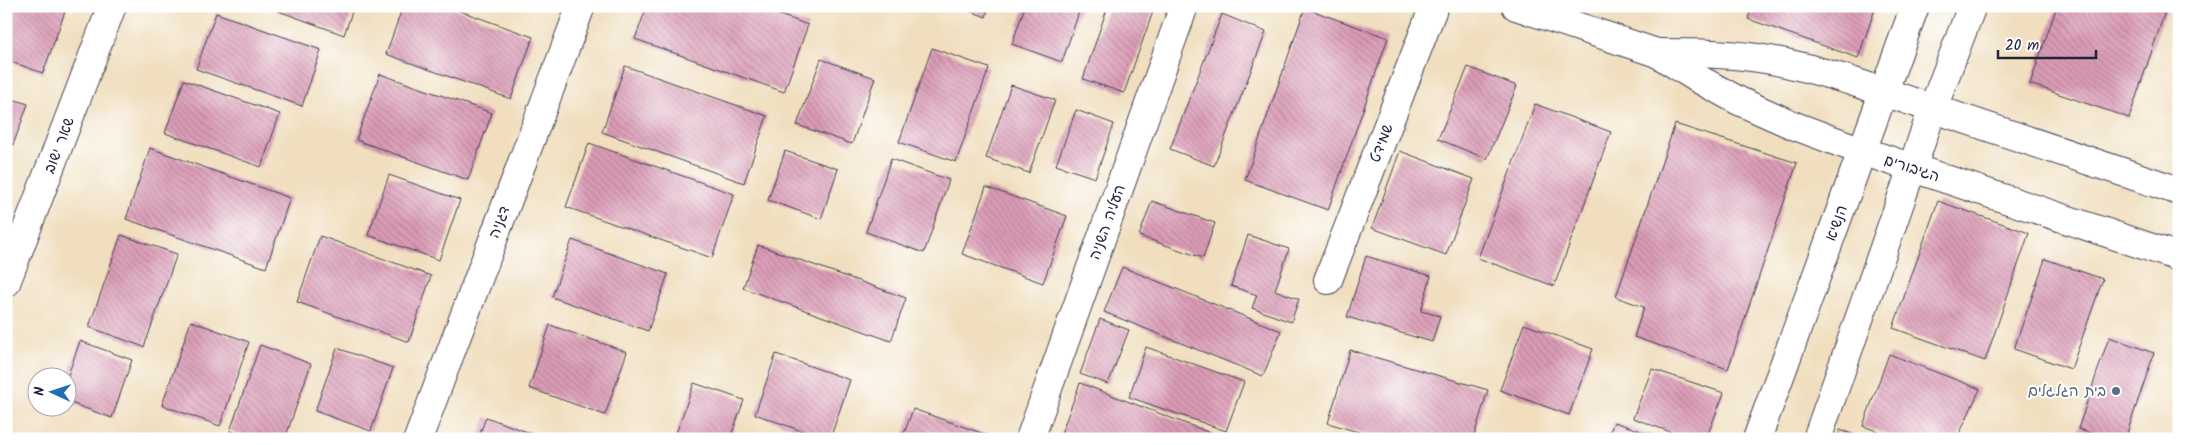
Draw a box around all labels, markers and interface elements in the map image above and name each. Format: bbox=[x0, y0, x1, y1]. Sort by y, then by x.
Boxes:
scale bar bbox=[1998, 28, 2095, 60]
text: 20 m bbox=[2005, 34, 2039, 58]
street label: שאר ישוב bbox=[38, 113, 82, 177]
street label: שמידט bbox=[1364, 120, 1400, 166]
street label: הגיבורים bbox=[1881, 149, 1943, 189]
street label: העליה השניה bbox=[1083, 181, 1133, 263]
street label: הנשיא bbox=[1819, 202, 1855, 245]
street label: דגניה bbox=[483, 203, 517, 242]
north arrow bbox=[28, 368, 78, 418]
place label: בית הגלגלים bbox=[2028, 380, 2106, 404]
marker: בית הגלגלים bbox=[2110, 385, 2122, 397]
text: N bbox=[29, 386, 51, 396]

